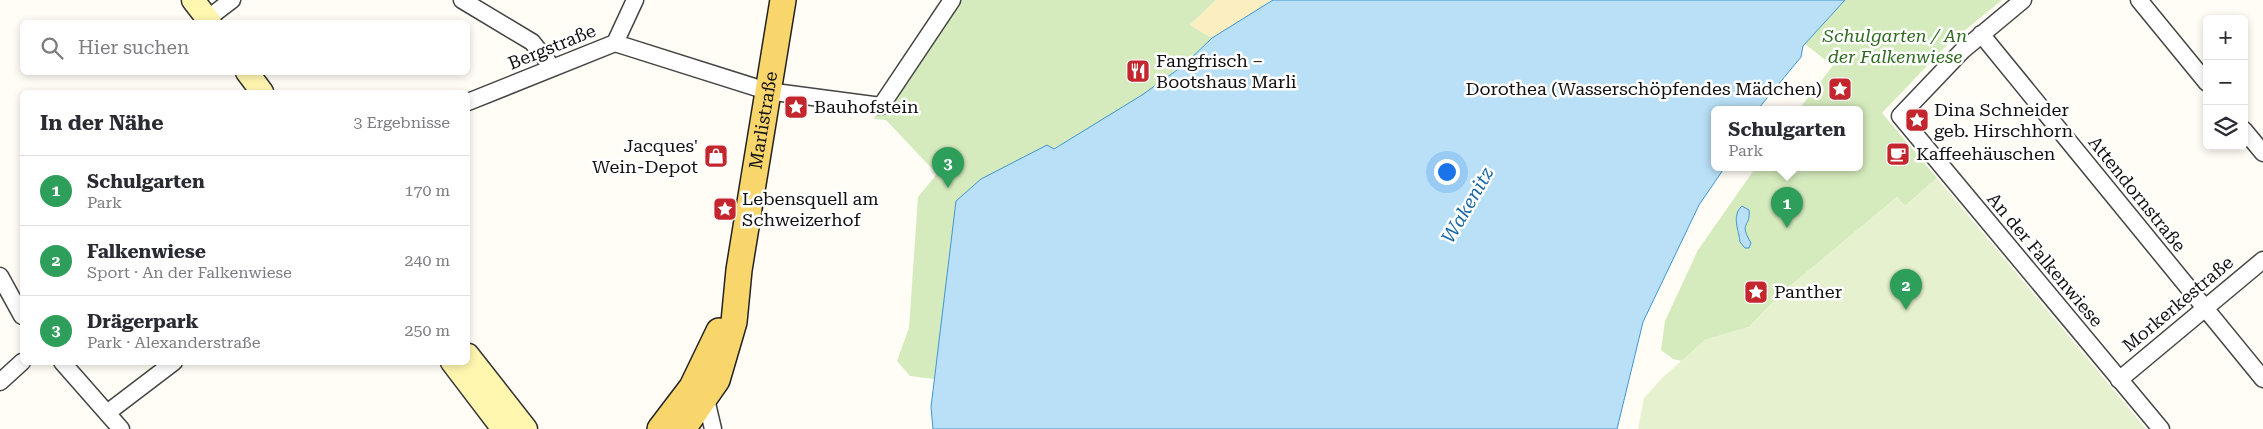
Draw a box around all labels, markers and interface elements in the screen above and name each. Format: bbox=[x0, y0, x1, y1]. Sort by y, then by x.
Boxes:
map controls bbox=[2203, 15, 2248, 150]
button: + bbox=[2203, 15, 2248, 60]
street label: Bergstraße bbox=[505, 19, 599, 74]
search box bbox=[20, 20, 470, 75]
park label: Schulgarten / An der Falkenwiese bbox=[1822, 25, 1967, 67]
icon: search bbox=[38, 34, 66, 62]
text: Hier suchen bbox=[78, 36, 189, 59]
place label: Fangfrisch – Bootshaus Marli bbox=[1156, 50, 1297, 92]
restaurant icon: Fangfrisch – Bootshaus Marli bbox=[1125, 58, 1151, 84]
button: − bbox=[2203, 60, 2248, 105]
street label: Marlistraße bbox=[745, 70, 781, 171]
place icon: Dorothea (Wasserschöpfendes Mädchen) bbox=[1827, 76, 1853, 102]
place label: Dorothea (Wasserschöpfendes Mädchen) bbox=[1465, 78, 1822, 99]
place icon: Bauhofstein bbox=[783, 94, 809, 120]
place label: Bauhofstein bbox=[814, 96, 919, 117]
place label: Dina Schneider geb. Hirschhorn bbox=[1934, 99, 2073, 141]
button: layers bbox=[2203, 105, 2248, 150]
popup bbox=[1711, 106, 1863, 171]
place icon: Dina Schneider geb. Hirschhorn bbox=[1904, 107, 1930, 133]
text: In der Nähe bbox=[40, 111, 163, 135]
text: 3 Ergebnisse bbox=[353, 113, 450, 132]
text: Schulgarten bbox=[1728, 118, 1846, 141]
street label: Attendornstraße bbox=[2084, 132, 2190, 256]
place label: Jacques' Wein-Depot bbox=[592, 135, 698, 177]
text: Park bbox=[1728, 141, 1763, 160]
cafe icon: Kaffeehäuschen bbox=[1885, 141, 1911, 167]
shop icon: Jacques' Wein-Depot bbox=[703, 143, 729, 169]
place label: Kaffeehäuschen bbox=[1916, 143, 2056, 164]
pin: 3 bbox=[932, 147, 964, 188]
your location bbox=[1434, 159, 1460, 185]
water label: Wakenitz bbox=[1436, 163, 1499, 247]
text: Schulgarten bbox=[87, 170, 205, 193]
text: 1 bbox=[52, 181, 60, 200]
text: 170 m bbox=[404, 181, 450, 200]
pin: 1 bbox=[1771, 187, 1803, 228]
place label: Lebensquell am Schweizerhof bbox=[742, 188, 879, 230]
street label: An der Falkenwiese bbox=[1983, 188, 2108, 331]
text: Park bbox=[87, 193, 122, 212]
place icon: Lebensquell am Schweizerhof bbox=[712, 196, 738, 222]
text: Falkenwiese bbox=[87, 240, 206, 263]
text: 2 bbox=[52, 251, 60, 270]
text: 240 m bbox=[404, 251, 450, 270]
street label: Morkerkestraße bbox=[2118, 251, 2237, 356]
text: Sport · An der Falkenwiese bbox=[87, 263, 292, 282]
pin: 2 bbox=[1890, 269, 1922, 310]
place icon: Panther bbox=[1743, 279, 1769, 305]
place label: Panther bbox=[1774, 281, 1842, 302]
text: Drägerpark bbox=[87, 310, 199, 333]
text: 3 bbox=[52, 321, 60, 340]
text: 250 m bbox=[404, 321, 450, 340]
text: Park · Alexanderstraße bbox=[87, 333, 261, 352]

